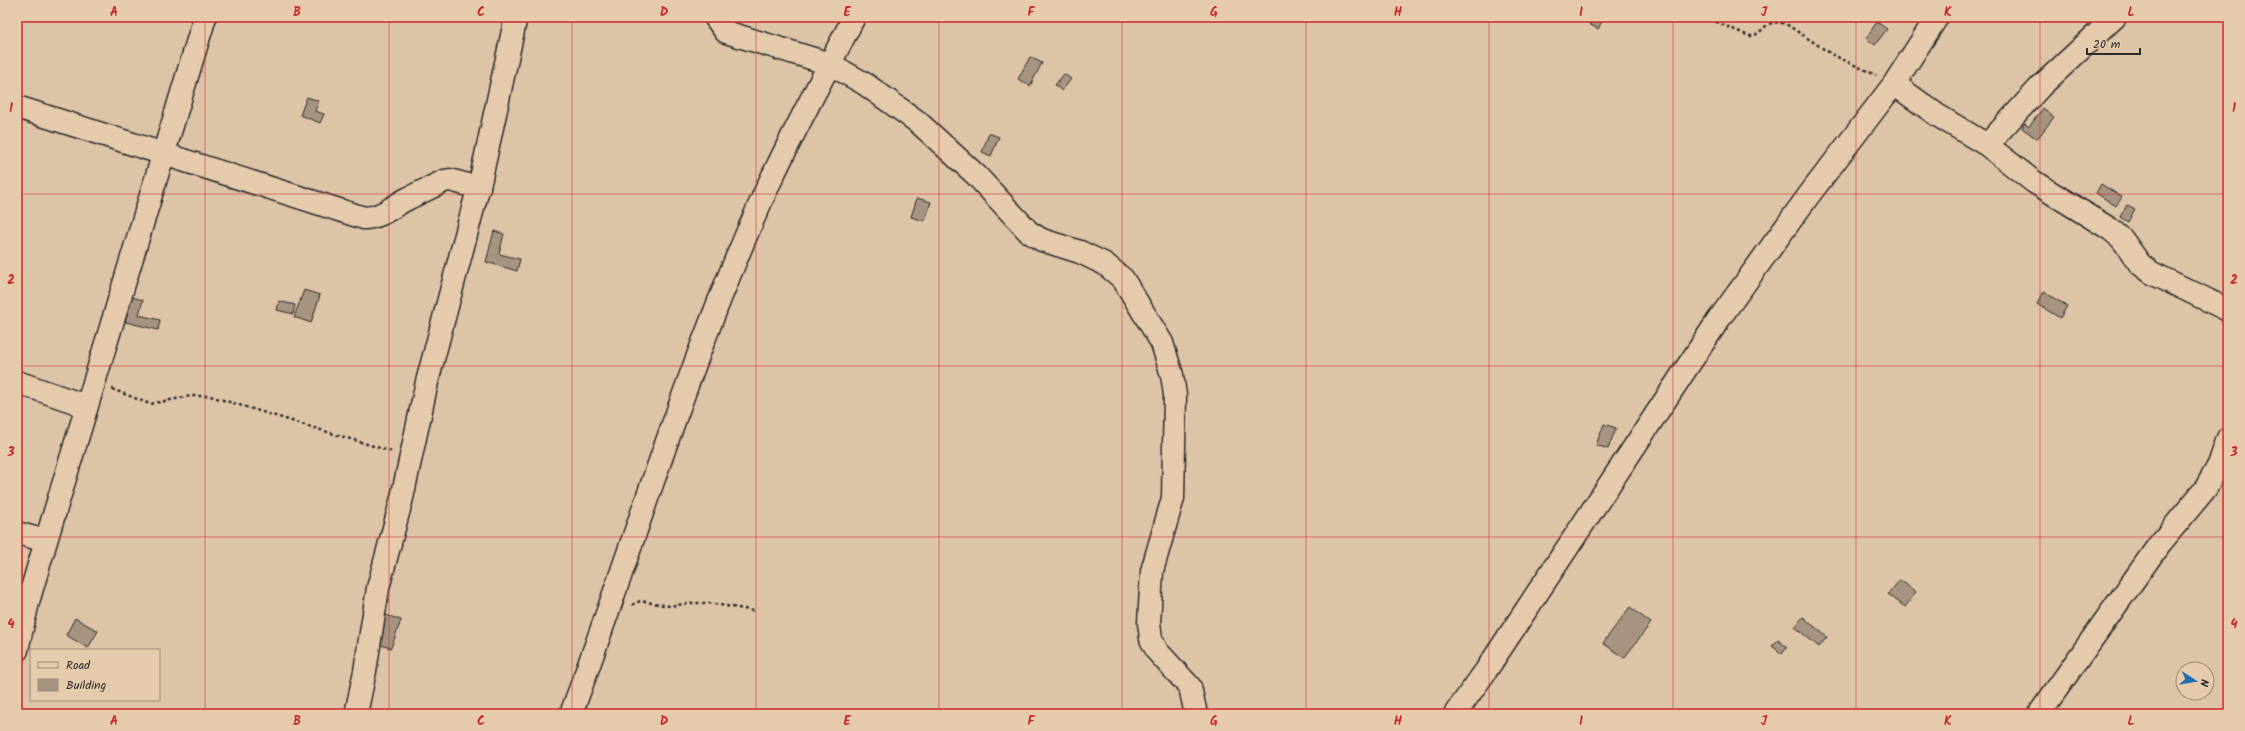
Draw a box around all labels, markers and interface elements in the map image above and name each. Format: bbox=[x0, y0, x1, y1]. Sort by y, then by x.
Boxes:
text: A bbox=[110, 2, 118, 23]
text: B bbox=[293, 2, 301, 23]
text: C bbox=[477, 2, 485, 23]
text: D bbox=[660, 2, 669, 23]
text: E bbox=[843, 2, 851, 23]
text: F bbox=[1027, 2, 1035, 23]
text: G bbox=[1210, 2, 1218, 23]
text: H bbox=[1394, 2, 1403, 23]
text: I bbox=[1579, 2, 1583, 23]
text: J bbox=[1761, 2, 1768, 23]
text: K bbox=[1944, 2, 1952, 23]
text: L bbox=[2127, 2, 2135, 23]
scale bar bbox=[2087, 30, 2140, 56]
text: 20 m bbox=[2093, 35, 2121, 54]
text: 1 bbox=[9, 98, 13, 119]
text: 1 bbox=[2232, 98, 2236, 119]
text: 2 bbox=[7, 270, 15, 291]
text: 2 bbox=[2230, 270, 2238, 291]
text: 3 bbox=[6, 442, 15, 463]
text: 3 bbox=[2229, 442, 2238, 463]
text: 4 bbox=[7, 614, 15, 635]
text: 4 bbox=[2230, 614, 2238, 635]
legend bbox=[30, 649, 160, 701]
text: Road bbox=[66, 656, 91, 675]
north arrow bbox=[2175, 661, 2215, 701]
text: Building bbox=[66, 676, 106, 695]
text: N bbox=[2194, 678, 2213, 688]
text: A bbox=[110, 711, 118, 731]
text: B bbox=[293, 711, 301, 731]
text: C bbox=[477, 711, 485, 731]
text: D bbox=[660, 711, 669, 731]
text: E bbox=[843, 711, 851, 731]
text: F bbox=[1027, 711, 1035, 731]
text: G bbox=[1210, 711, 1218, 731]
text: H bbox=[1394, 711, 1403, 731]
text: I bbox=[1579, 711, 1583, 731]
text: J bbox=[1761, 711, 1768, 731]
text: K bbox=[1944, 711, 1952, 731]
text: L bbox=[2127, 711, 2135, 731]

